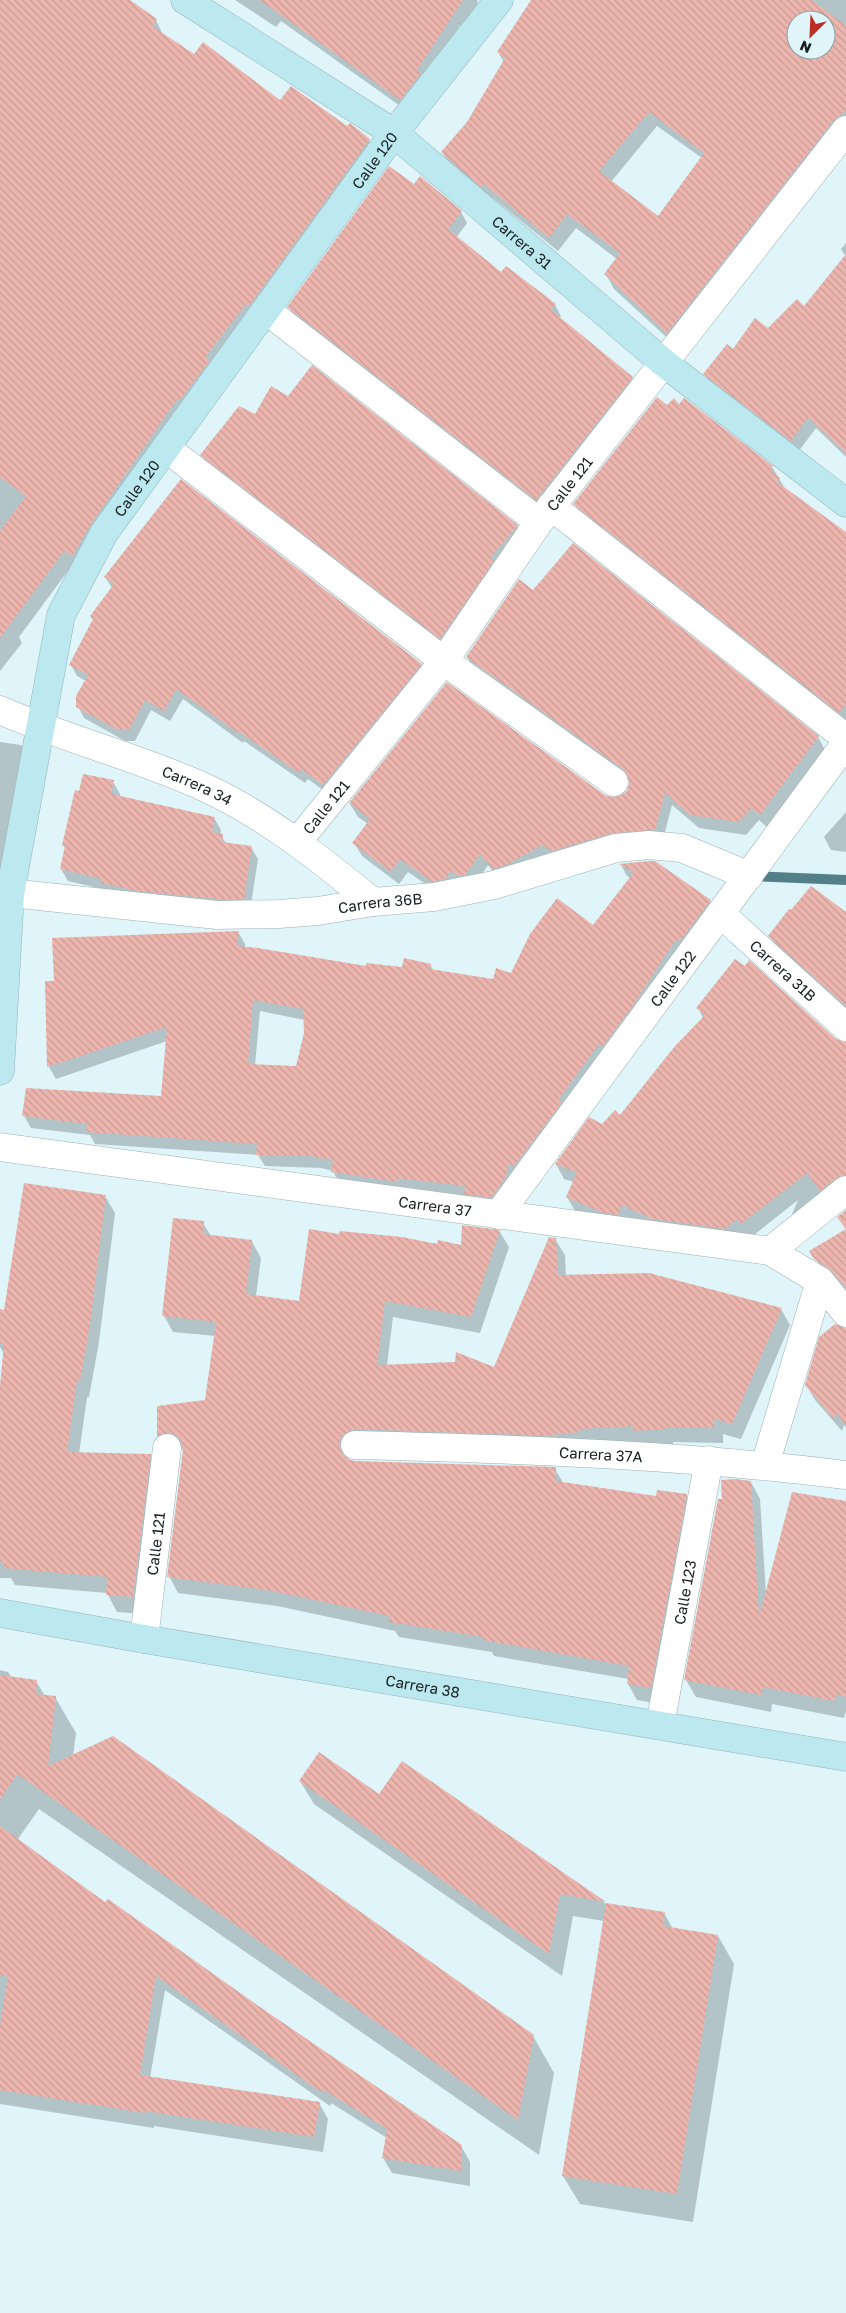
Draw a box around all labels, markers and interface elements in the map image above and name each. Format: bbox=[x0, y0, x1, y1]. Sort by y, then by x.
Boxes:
north arrow bbox=[786, 10, 836, 60]
text: N bbox=[797, 37, 814, 57]
street label: Calle 120 bbox=[348, 128, 401, 192]
street label: Carrera 31 bbox=[488, 212, 556, 273]
street label: Calle 121 bbox=[542, 453, 596, 514]
street label: Calle 120 bbox=[110, 456, 163, 520]
street label: Carrera 34 bbox=[160, 762, 235, 809]
street label: Calle 121 bbox=[299, 776, 353, 837]
street label: Carrera 36B bbox=[337, 889, 423, 917]
street label: Carrera 31B bbox=[746, 936, 820, 1005]
street label: Calle 122 bbox=[646, 947, 699, 1010]
street label: Carrera 37 bbox=[397, 1192, 473, 1220]
street label: Carrera 37A bbox=[559, 1443, 643, 1465]
street label: Calle 121 bbox=[143, 1511, 168, 1576]
street label: Calle 123 bbox=[670, 1558, 699, 1626]
street label: Carrera 38 bbox=[384, 1671, 461, 1701]

